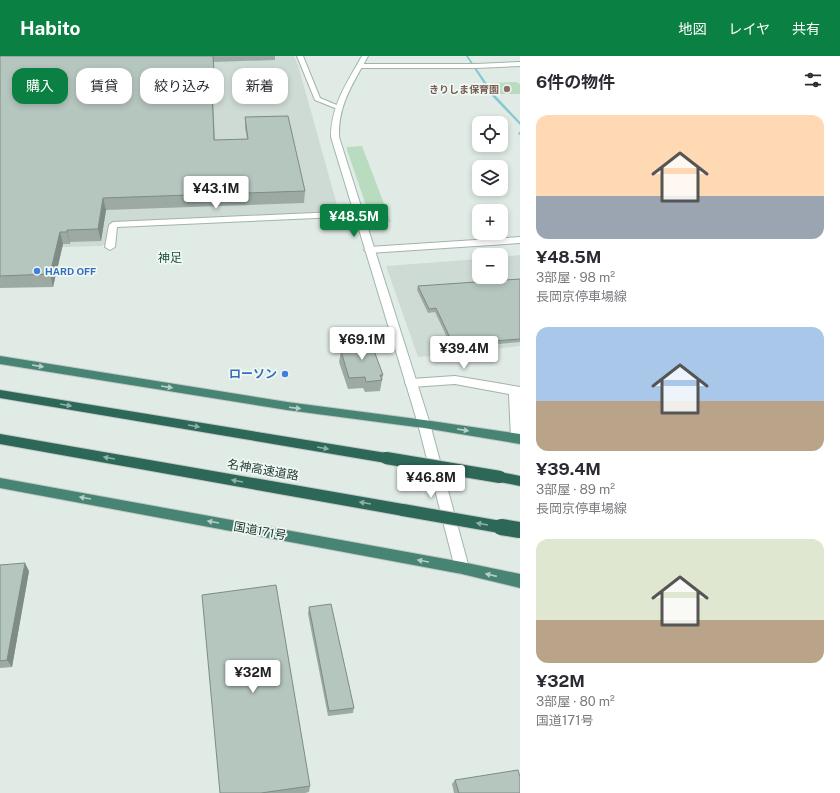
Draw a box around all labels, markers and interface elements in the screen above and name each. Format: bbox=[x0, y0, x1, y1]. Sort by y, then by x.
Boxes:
text: Habito bbox=[20, 17, 81, 39]
text: 地図 bbox=[678, 21, 706, 37]
text: レイヤ bbox=[728, 21, 770, 37]
text: 共有 bbox=[792, 21, 820, 37]
chip: 購入 bbox=[12, 68, 68, 104]
chip: 賃貸 bbox=[76, 68, 132, 104]
chip: 絞り込み bbox=[140, 68, 224, 104]
chip: 新着 bbox=[232, 68, 288, 104]
icon: filters bbox=[802, 69, 824, 91]
text: 6件の物件 bbox=[536, 72, 615, 92]
place label: きりしま保育園 bbox=[429, 83, 499, 95]
marker: きりしま保育園 bbox=[502, 84, 512, 94]
map controls bbox=[472, 116, 508, 284]
button: locate bbox=[472, 116, 508, 152]
icon: home bbox=[644, 141, 716, 213]
button: layers bbox=[472, 160, 508, 196]
pin: ¥43.1M bbox=[183, 176, 249, 210]
text: ¥43.1M bbox=[193, 181, 239, 196]
pin: ¥48.5M bbox=[321, 204, 387, 238]
button: + bbox=[472, 204, 508, 240]
text: ¥48.5M bbox=[329, 209, 379, 224]
text: ¥48.5M bbox=[536, 247, 601, 267]
button: − bbox=[472, 248, 508, 284]
district label: 神足 bbox=[158, 251, 182, 265]
place label: HARD OFF bbox=[45, 265, 96, 277]
marker: HARD OFF bbox=[32, 266, 42, 276]
text: 3部屋 · 98 m² bbox=[536, 270, 615, 285]
text: 長岡京停車場線 bbox=[536, 289, 627, 304]
pin: ¥69.1M bbox=[329, 327, 395, 361]
text: ¥69.1M bbox=[339, 332, 385, 347]
pin: ¥39.4M bbox=[431, 336, 497, 370]
text: ¥39.4M bbox=[439, 341, 489, 356]
icon: home bbox=[644, 353, 716, 425]
one-way arrow bbox=[32, 363, 45, 369]
place label: ローソン bbox=[229, 367, 277, 381]
marker: ローソン bbox=[280, 369, 290, 379]
one-way arrow bbox=[161, 384, 173, 390]
one-way arrow bbox=[60, 402, 72, 408]
one-way arrow bbox=[289, 404, 301, 411]
one-way arrow bbox=[188, 423, 200, 429]
one-way arrow bbox=[456, 427, 469, 433]
one-way arrow bbox=[316, 445, 329, 451]
one-way arrow bbox=[103, 455, 115, 461]
street label: 名神高速道路 bbox=[226, 457, 300, 483]
text: ¥39.4M bbox=[536, 459, 601, 479]
pin: ¥46.8M bbox=[398, 465, 464, 499]
text: ¥46.8M bbox=[406, 470, 456, 485]
one-way arrow bbox=[231, 477, 243, 483]
text: 3部屋 · 89 m² bbox=[536, 482, 615, 497]
one-way arrow bbox=[79, 495, 91, 501]
one-way arrow bbox=[359, 500, 371, 506]
text: 長岡京停車場線 bbox=[536, 501, 627, 516]
one-way arrow bbox=[207, 519, 219, 525]
street label: 国道171号 bbox=[233, 519, 287, 543]
one-way arrow bbox=[475, 520, 488, 526]
one-way arrow bbox=[417, 557, 429, 563]
icon: home bbox=[644, 565, 716, 637]
one-way arrow bbox=[485, 571, 497, 577]
pin: ¥32M bbox=[229, 660, 277, 694]
text: ¥32M bbox=[234, 665, 272, 680]
text: ¥32M bbox=[536, 671, 585, 691]
text: 3部屋 · 80 m² bbox=[536, 694, 615, 709]
text: 国道171号 bbox=[536, 713, 594, 728]

